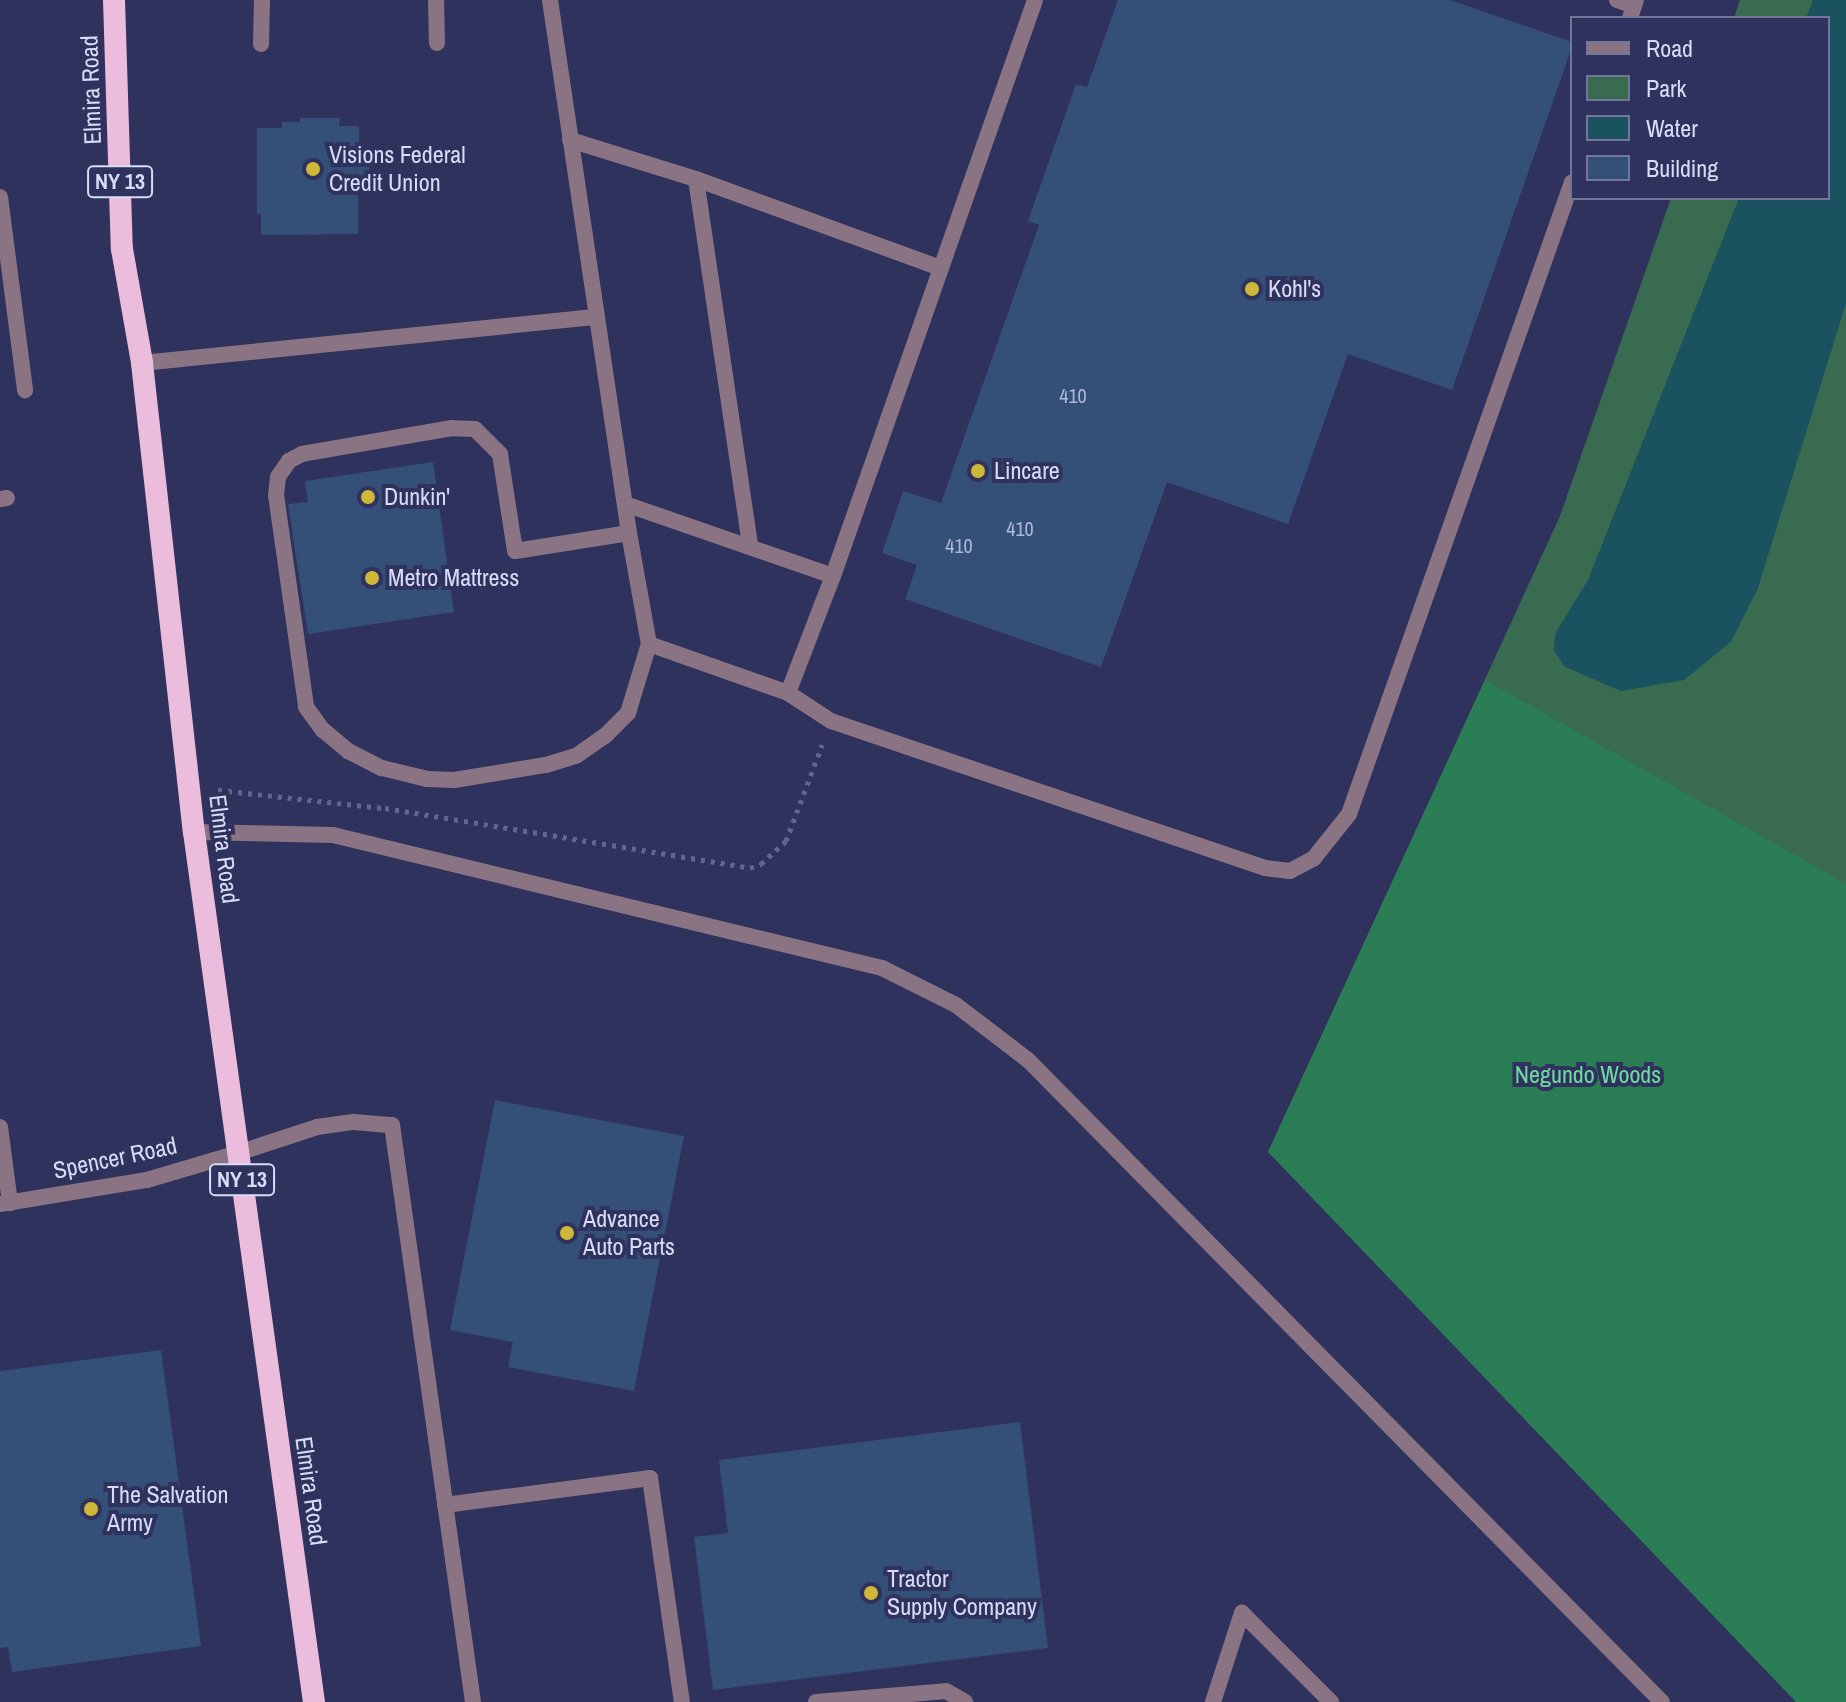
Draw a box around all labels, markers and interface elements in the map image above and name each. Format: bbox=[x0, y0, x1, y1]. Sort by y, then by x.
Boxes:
legend bbox=[1570, 16, 1830, 200]
text: Road bbox=[1646, 32, 1693, 64]
street label: Elmira Road bbox=[75, 35, 107, 145]
text: Park bbox=[1646, 72, 1686, 104]
text: Water bbox=[1646, 112, 1698, 144]
place label: Visions Federal Credit Union bbox=[329, 141, 466, 197]
text: Building bbox=[1646, 152, 1718, 184]
marker: Visions Federal Credit Union bbox=[304, 160, 322, 178]
road number: NY 13 bbox=[86, 164, 154, 200]
place label: Kohl's bbox=[1268, 275, 1321, 303]
marker: Kohl's bbox=[1243, 280, 1261, 298]
house number: 410 bbox=[1059, 383, 1087, 407]
place label: Lincare bbox=[994, 457, 1060, 485]
marker: Lincare bbox=[969, 462, 987, 480]
place label: Dunkin' bbox=[384, 483, 450, 511]
marker: Dunkin' bbox=[359, 488, 377, 506]
house number: 410 bbox=[1006, 516, 1034, 540]
house number: 410 bbox=[945, 533, 973, 557]
place label: Metro Mattress bbox=[388, 564, 519, 592]
marker: Metro Mattress bbox=[363, 569, 381, 587]
street label: Elmira Road bbox=[203, 793, 245, 905]
park label: Negundo Woods bbox=[1515, 1061, 1661, 1089]
street label: Spencer Road bbox=[50, 1131, 180, 1185]
road number: NY 13 bbox=[208, 1162, 276, 1198]
place label: Advance Auto Parts bbox=[583, 1205, 675, 1261]
marker: Advance Auto Parts bbox=[558, 1224, 576, 1242]
street label: Elmira Road bbox=[289, 1435, 333, 1547]
place label: The Salvation Army bbox=[107, 1481, 228, 1537]
marker: The Salvation Army bbox=[82, 1500, 100, 1518]
place label: Tractor Supply Company bbox=[887, 1565, 1037, 1621]
marker: Tractor Supply Company bbox=[862, 1584, 880, 1602]

